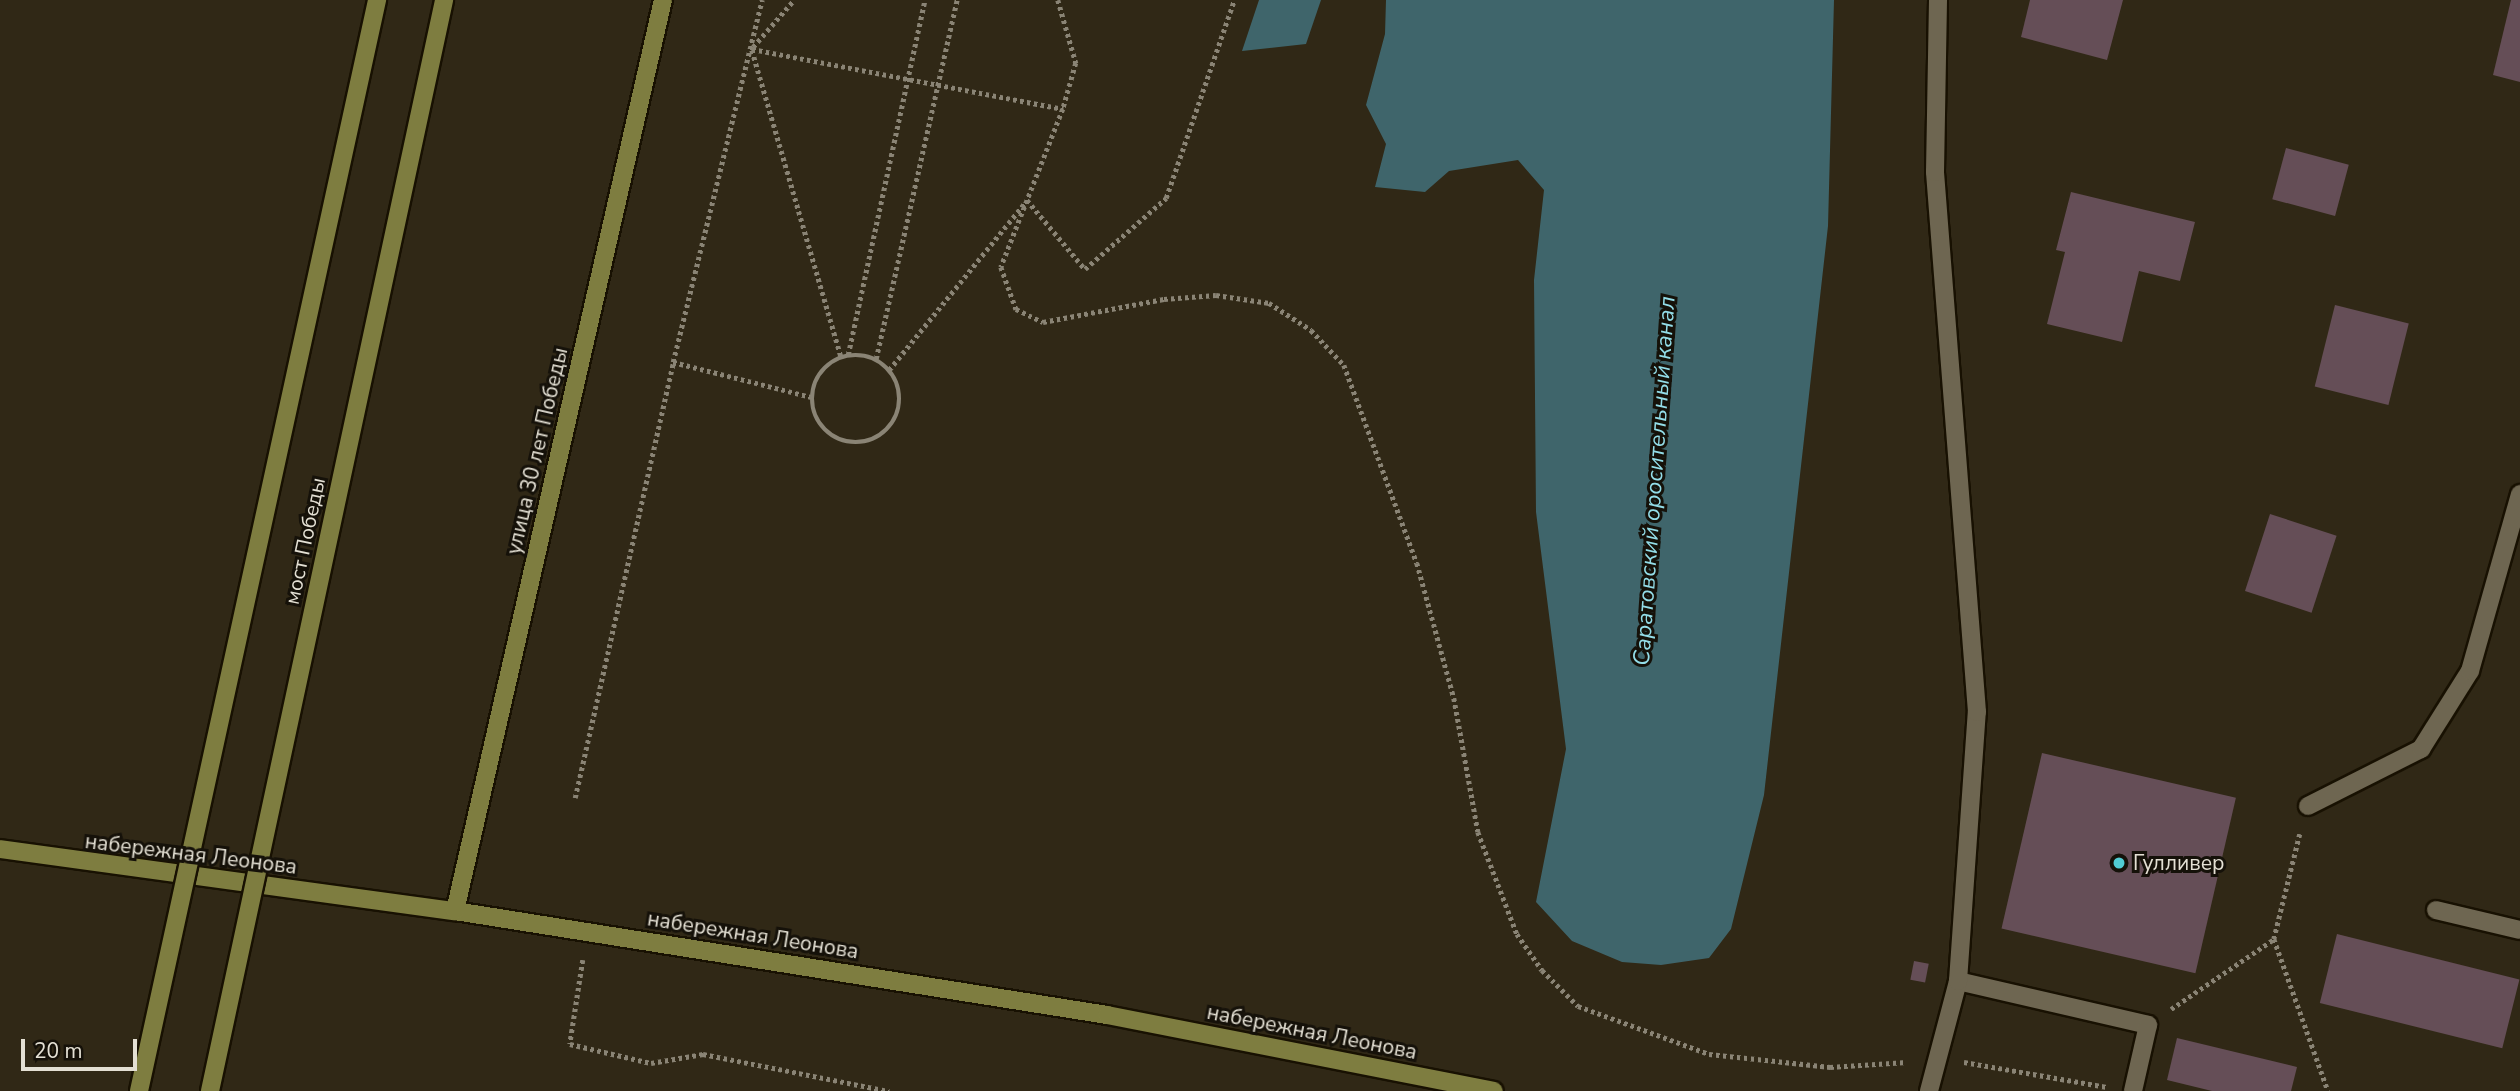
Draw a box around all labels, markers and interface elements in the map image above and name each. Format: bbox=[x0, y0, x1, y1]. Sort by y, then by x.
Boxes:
water label: Саратовский оросительный канал bbox=[1628, 295, 1682, 667]
street label: улица 30 лет Победы bbox=[501, 345, 573, 557]
street label: мост Победы bbox=[279, 475, 331, 607]
street label: набережная Леонова bbox=[84, 828, 298, 880]
place label: Гулливер bbox=[2133, 850, 2225, 876]
marker: Гулливер bbox=[2111, 855, 2127, 871]
street label: набережная Леонова bbox=[646, 906, 860, 964]
street label: набережная Леонова bbox=[1205, 999, 1419, 1065]
scale bar bbox=[24, 1024, 140, 1068]
text: 20 m bbox=[34, 1037, 83, 1065]

